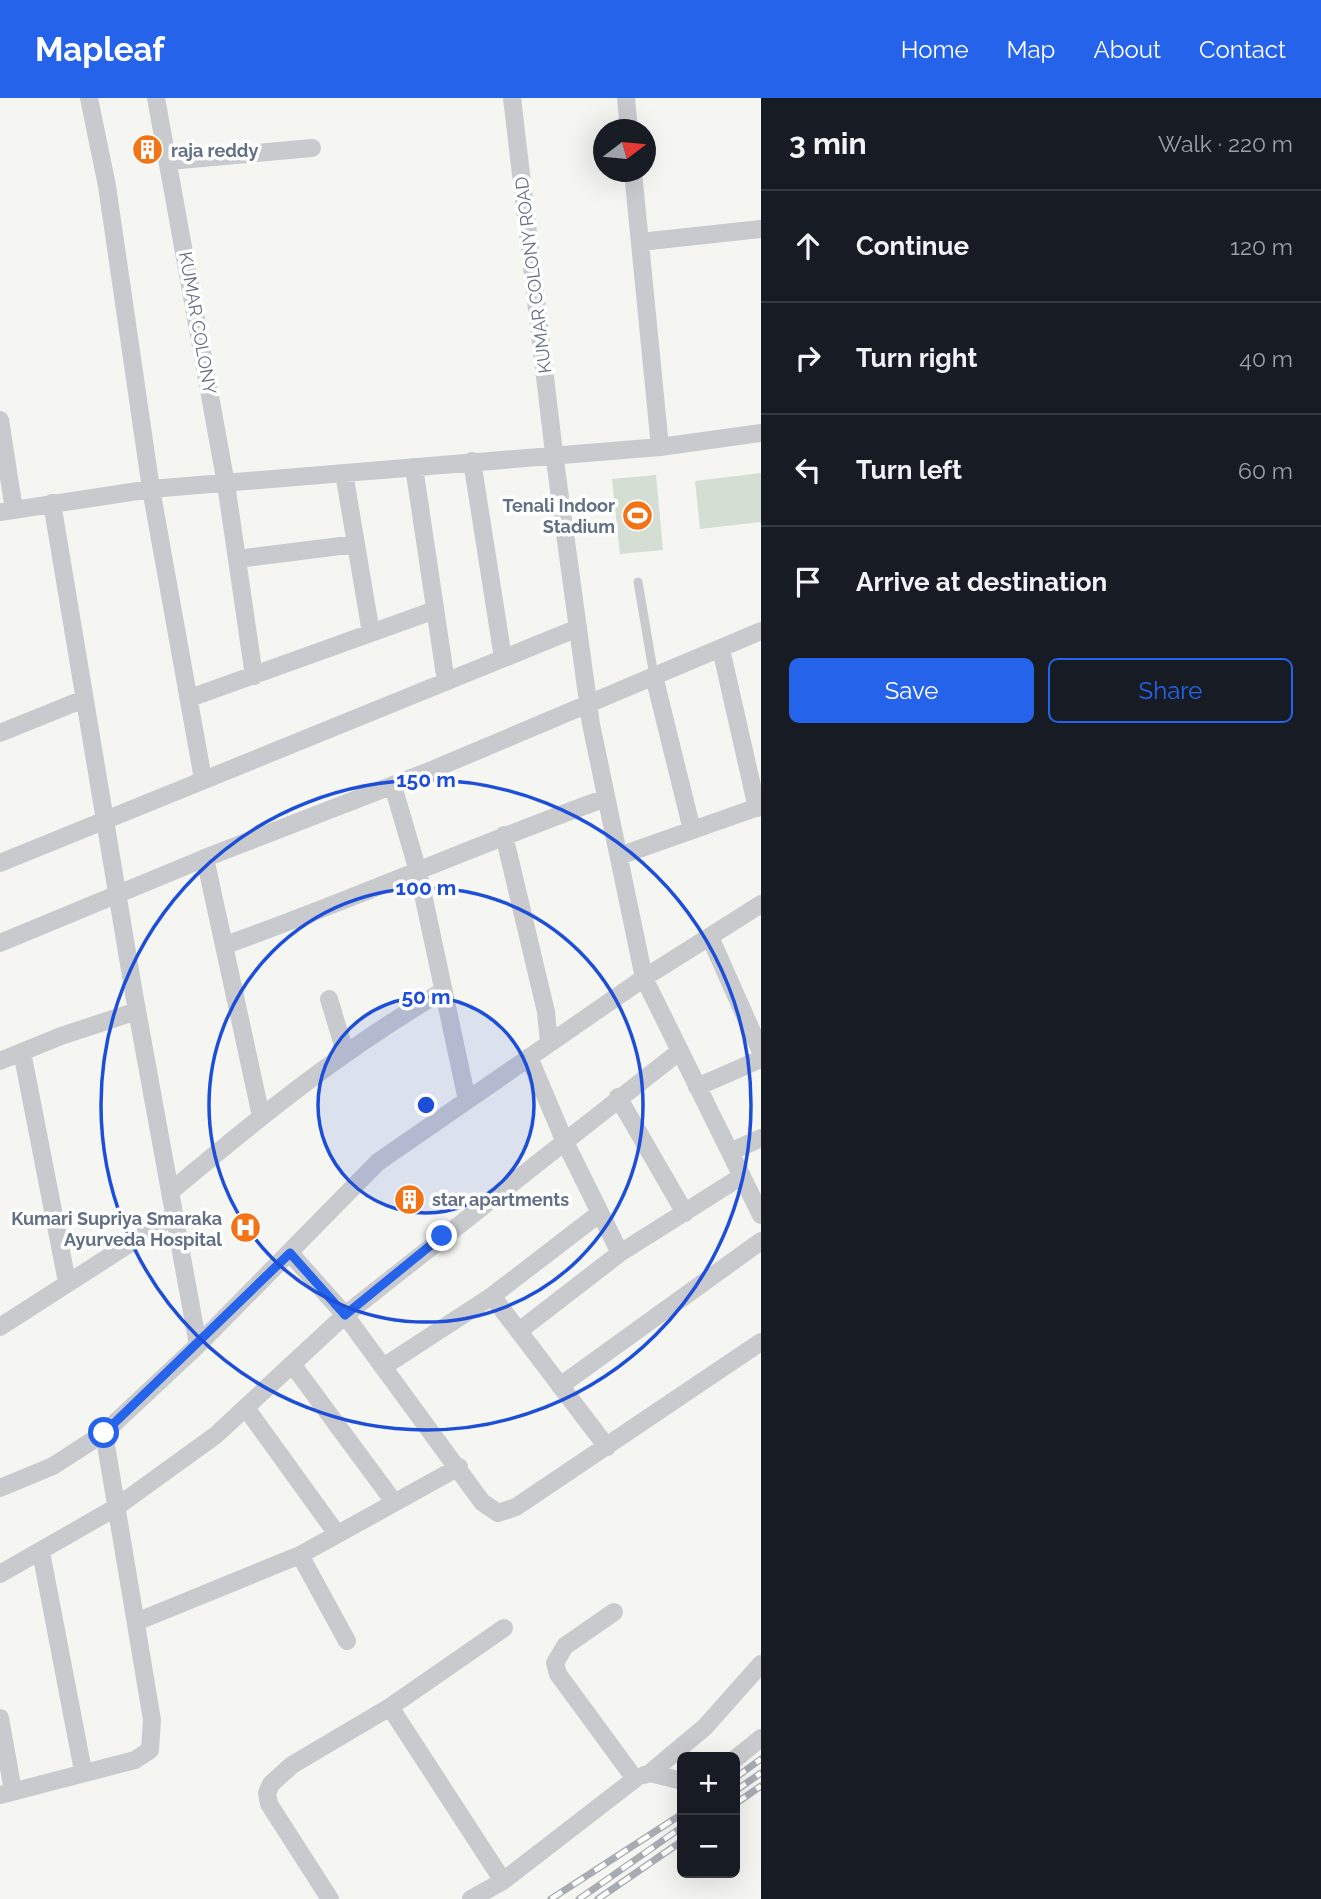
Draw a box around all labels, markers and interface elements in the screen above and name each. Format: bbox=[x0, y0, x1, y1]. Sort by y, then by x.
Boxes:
text: Mapleaf bbox=[35, 30, 165, 69]
text: Home bbox=[901, 35, 969, 64]
text: Map bbox=[1007, 35, 1055, 64]
text: About bbox=[1093, 35, 1161, 64]
text: Contact bbox=[1199, 35, 1286, 64]
north arrow bbox=[593, 119, 656, 182]
text: 3 min bbox=[789, 126, 867, 161]
text: Walk · 220 m bbox=[1158, 130, 1293, 157]
building icon: raja reddy bbox=[131, 133, 165, 167]
place label: raja reddy bbox=[171, 140, 258, 161]
street label: KUMAR COLONY ROAD bbox=[510, 175, 555, 375]
icon: ahead bbox=[789, 227, 827, 265]
text: Continue bbox=[856, 231, 969, 261]
text: 120 m bbox=[1230, 233, 1293, 260]
street label: KUMAR COLONY bbox=[175, 250, 221, 396]
icon: right bbox=[789, 339, 827, 377]
text: Turn right bbox=[856, 343, 977, 373]
text: 40 m bbox=[1239, 345, 1293, 372]
icon: left bbox=[789, 451, 827, 489]
text: Turn left bbox=[856, 455, 962, 485]
text: 60 m bbox=[1238, 457, 1293, 484]
place label: Tenali Indoor Stadium bbox=[503, 495, 615, 537]
sports icon: Tenali Indoor Stadium bbox=[621, 498, 655, 532]
icon: arrive bbox=[789, 563, 827, 601]
text: Arrive at destination bbox=[856, 567, 1107, 597]
button: Save bbox=[789, 658, 1034, 723]
button: Share bbox=[1048, 658, 1293, 723]
text: 150 m bbox=[396, 767, 456, 792]
text: 100 m bbox=[396, 875, 456, 900]
text: 50 m bbox=[401, 984, 451, 1009]
centre of rings bbox=[414, 1093, 438, 1117]
building icon: star apartments bbox=[392, 1182, 426, 1216]
place label: star apartments bbox=[432, 1189, 569, 1210]
place label: Kumari Supriya Smaraka Ayurveda Hospital bbox=[11, 1208, 222, 1250]
hospital icon: Kumari Supriya Smaraka Ayurveda Hospital bbox=[228, 1211, 262, 1245]
route end bbox=[426, 1220, 457, 1251]
route start bbox=[88, 1417, 119, 1448]
map controls bbox=[677, 1752, 740, 1878]
button: + bbox=[677, 1752, 740, 1815]
button: − bbox=[677, 1815, 740, 1878]

